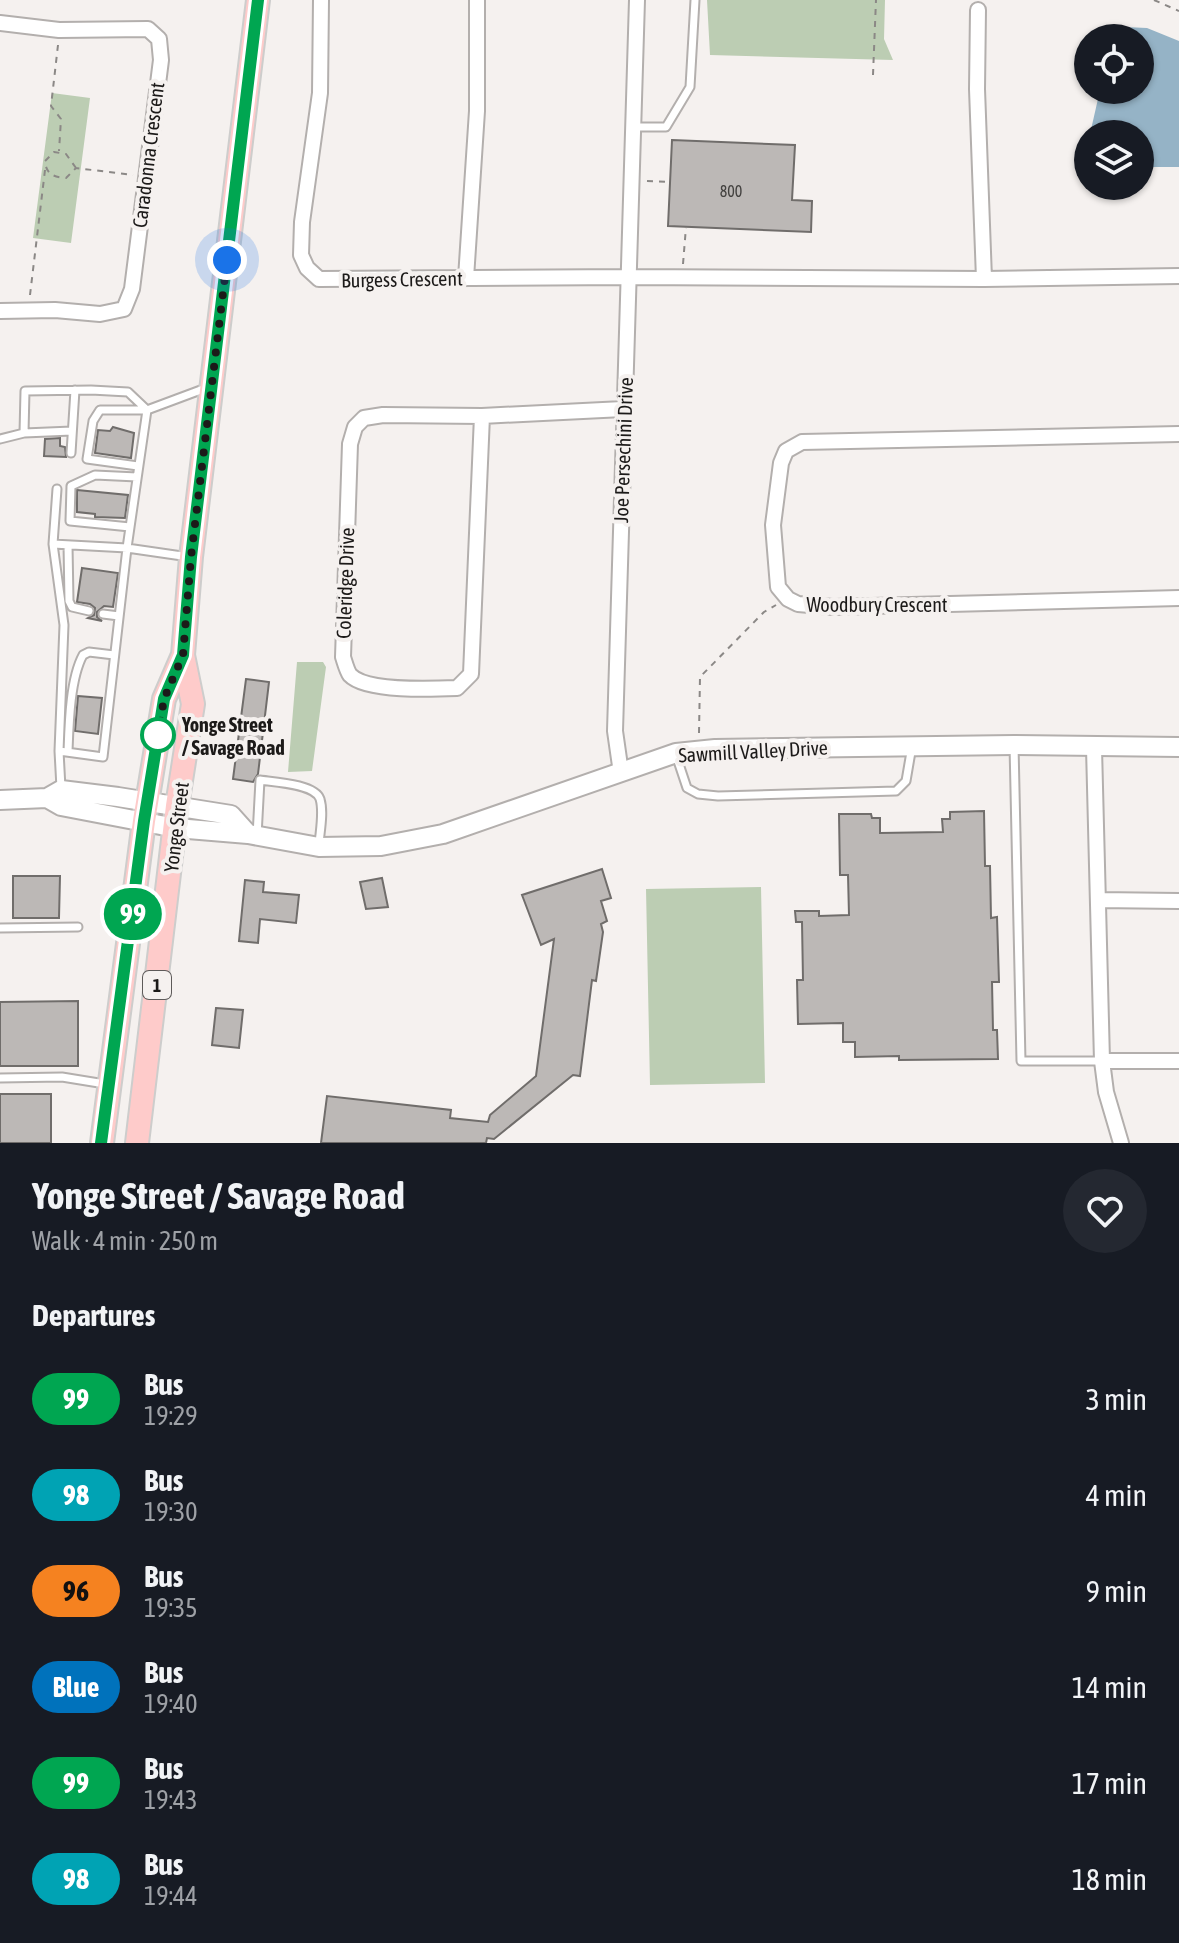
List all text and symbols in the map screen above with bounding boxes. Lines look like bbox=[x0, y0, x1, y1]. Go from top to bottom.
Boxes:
map controls bbox=[1074, 24, 1154, 200]
button: locate bbox=[1074, 24, 1154, 104]
street label: Caradonna Crescent bbox=[128, 81, 168, 229]
button: layers bbox=[1074, 120, 1154, 200]
house number: 800 bbox=[720, 182, 742, 200]
your location bbox=[207, 240, 247, 280]
street label: Burgess Crescent bbox=[341, 266, 463, 292]
street label: Joe Persechini Drive bbox=[609, 377, 637, 523]
street label: Coleridge Drive bbox=[332, 527, 358, 639]
street label: Woodbury Crescent bbox=[806, 593, 948, 616]
place label: Yonge Street / Savage Road bbox=[181, 713, 285, 759]
marker: Yonge Street / Savage Road bbox=[141, 718, 175, 752]
street label: Sawmill Valley Drive bbox=[678, 736, 828, 766]
street label: Yonge Street bbox=[159, 780, 193, 873]
line badge: 99 bbox=[97, 888, 169, 940]
text: 99 bbox=[120, 898, 146, 930]
road number: 1 bbox=[143, 971, 171, 999]
button: heart bbox=[1063, 1169, 1147, 1253]
text: Yonge Street / Savage Road bbox=[32, 1174, 405, 1217]
text: Walk · 4 min · 250 m bbox=[32, 1226, 218, 1256]
text: Departures bbox=[32, 1298, 155, 1332]
text: Bus bbox=[144, 1367, 183, 1401]
text: 3 min bbox=[1086, 1382, 1147, 1416]
text: 99 bbox=[63, 1383, 89, 1415]
text: 19:29 bbox=[144, 1401, 198, 1431]
text: Bus bbox=[144, 1463, 183, 1497]
text: 4 min bbox=[1086, 1478, 1147, 1512]
text: 98 bbox=[63, 1479, 89, 1511]
text: 19:30 bbox=[144, 1497, 198, 1527]
text: Bus bbox=[144, 1559, 183, 1593]
text: 9 min bbox=[1086, 1574, 1147, 1608]
text: 96 bbox=[63, 1575, 89, 1607]
text: 19:35 bbox=[144, 1593, 198, 1623]
text: Bus bbox=[144, 1655, 183, 1689]
text: 14 min bbox=[1072, 1670, 1147, 1704]
text: Blue bbox=[53, 1671, 99, 1703]
text: 19:40 bbox=[144, 1689, 198, 1719]
text: Bus bbox=[144, 1751, 183, 1785]
text: 17 min bbox=[1072, 1766, 1147, 1800]
text: 99 bbox=[63, 1767, 89, 1799]
text: 19:43 bbox=[144, 1785, 198, 1815]
text: Bus bbox=[144, 1847, 183, 1881]
text: 18 min bbox=[1072, 1862, 1147, 1896]
text: 98 bbox=[63, 1863, 89, 1895]
text: 19:44 bbox=[144, 1881, 198, 1911]

